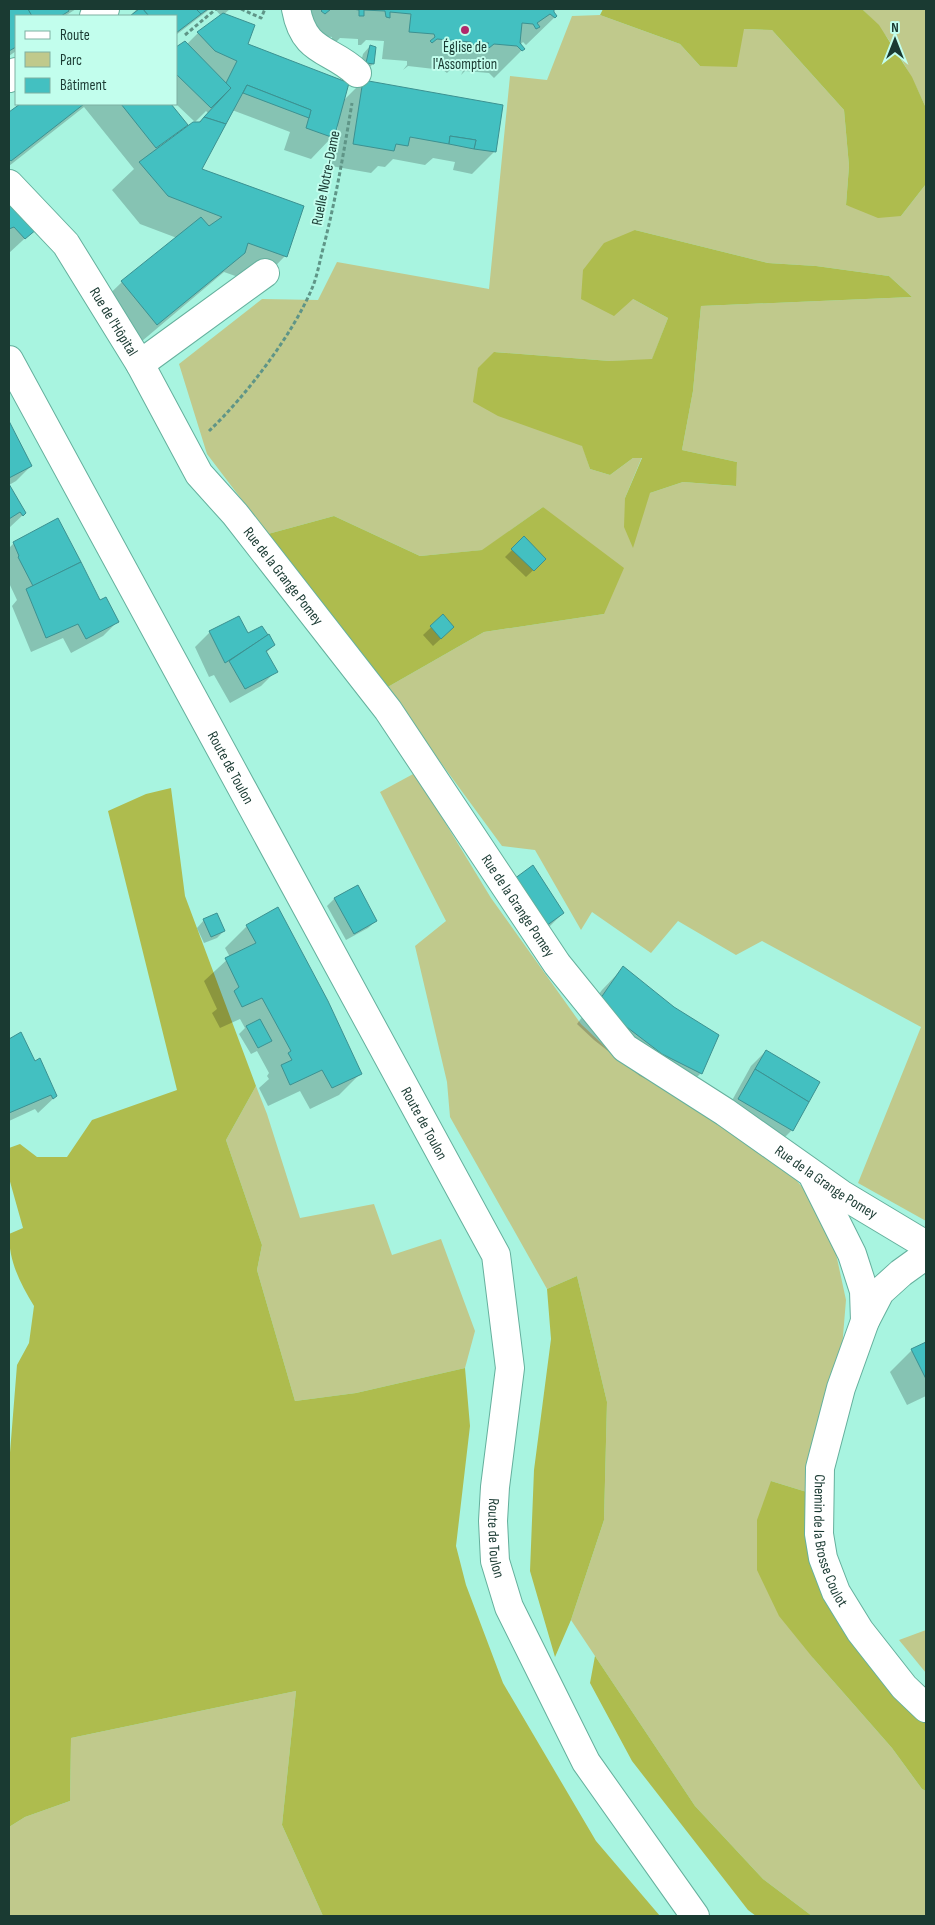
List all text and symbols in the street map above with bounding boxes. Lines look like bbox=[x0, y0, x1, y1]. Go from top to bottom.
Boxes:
legend bbox=[15, 15, 178, 105]
north arrow bbox=[870, 15, 920, 65]
text: N bbox=[891, 19, 899, 36]
marker: Église de l'Assomption bbox=[459, 24, 471, 36]
text: Route bbox=[60, 26, 90, 45]
place label: Église de l'Assomption bbox=[433, 38, 497, 74]
text: Parc bbox=[60, 51, 82, 70]
text: Bâtiment bbox=[60, 76, 107, 95]
street label: Ruelle Notre-Dame bbox=[308, 129, 344, 227]
street label: Rue de l'Hôpital bbox=[85, 284, 142, 360]
street label: Rue de la Grange Pomey bbox=[239, 523, 328, 629]
street label: Route de Toulon bbox=[203, 728, 258, 807]
street label: Rue de la Grange Pomey bbox=[477, 851, 559, 961]
street label: Route de Toulon bbox=[397, 1084, 452, 1163]
street label: Rue de la Grange Pomey bbox=[771, 1141, 881, 1223]
street label: Chemin de la Brosse Coulot bbox=[809, 1474, 852, 1611]
street label: Route de Toulon bbox=[483, 1498, 509, 1580]

